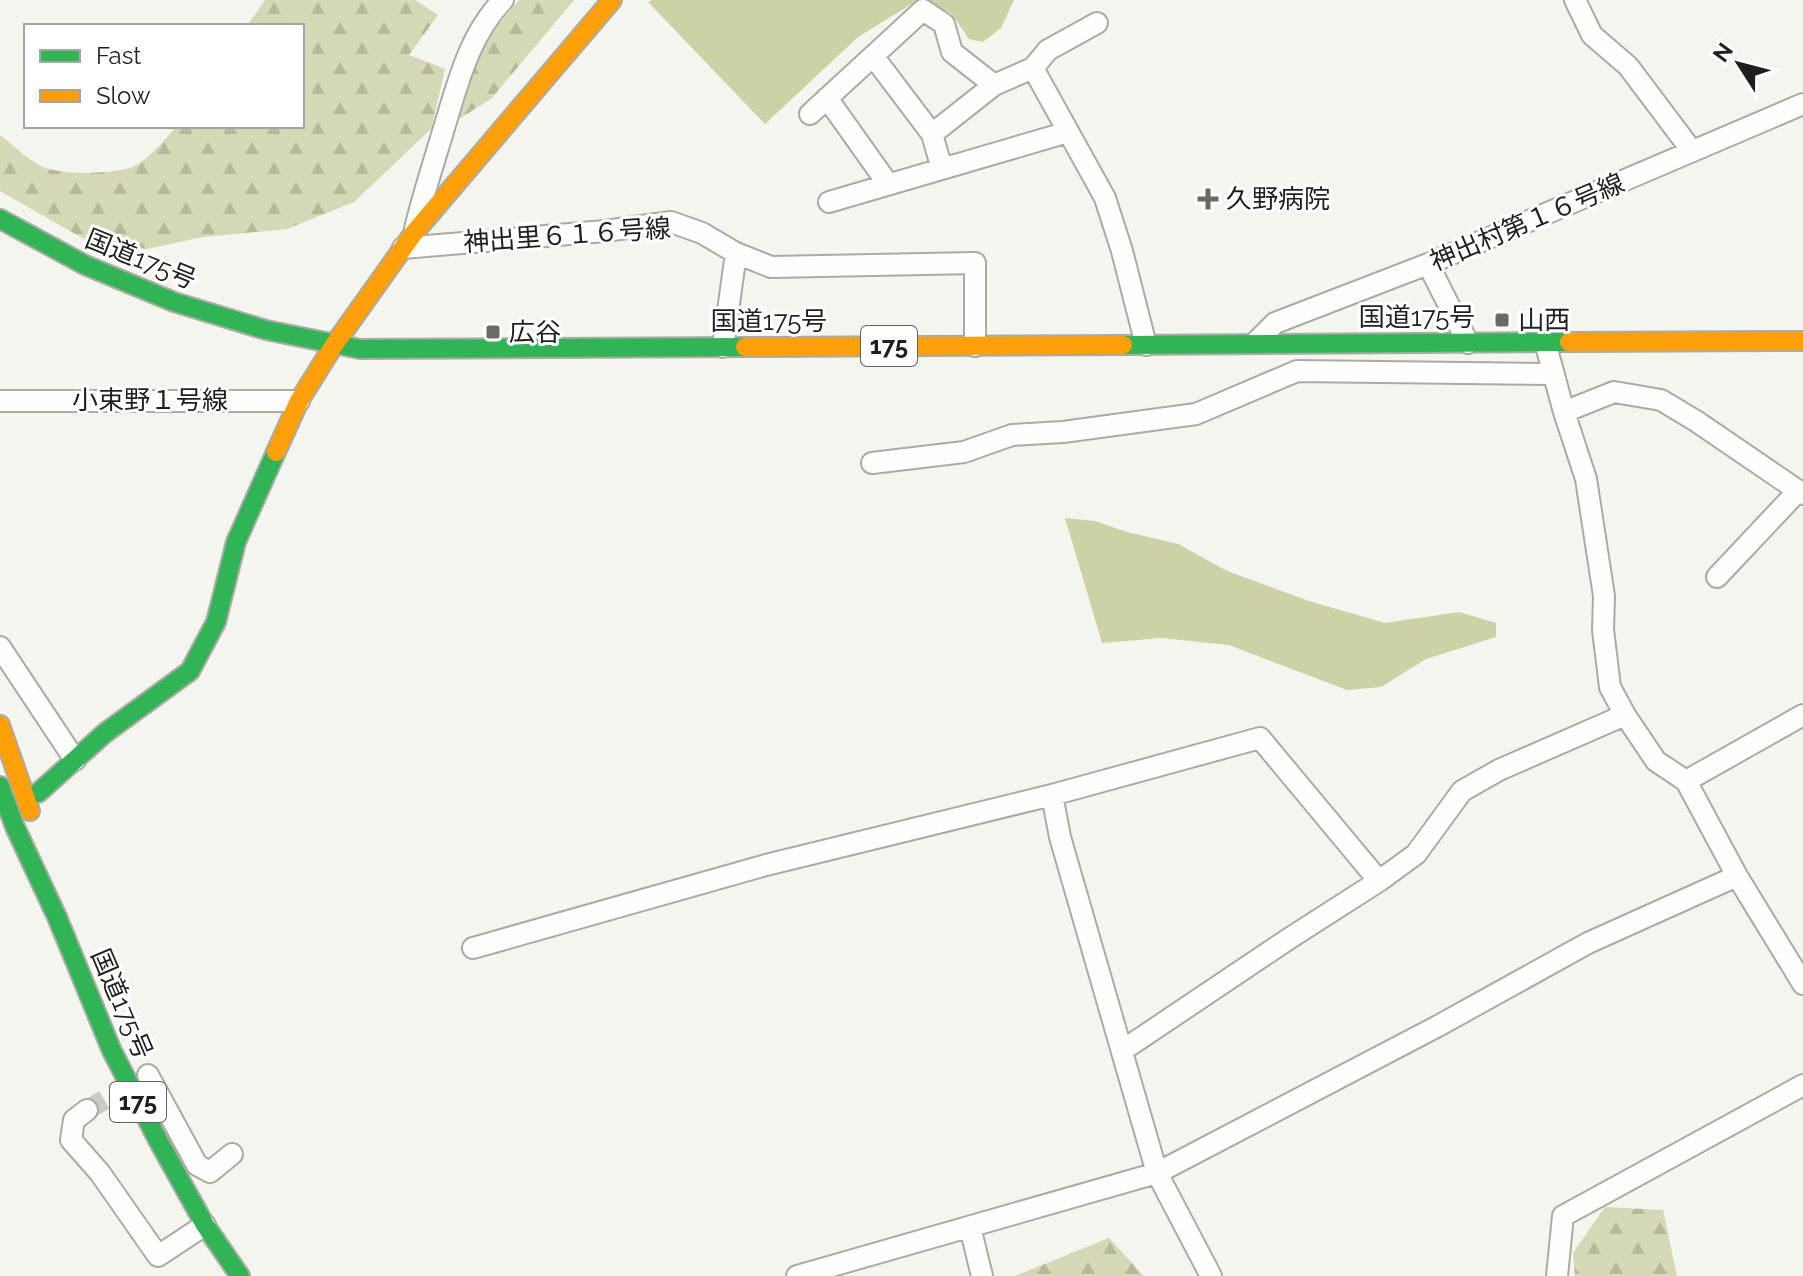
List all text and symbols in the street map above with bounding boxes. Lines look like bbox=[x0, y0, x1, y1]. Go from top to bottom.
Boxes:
legend bbox=[24, 24, 304, 128]
north arrow bbox=[1699, 24, 1779, 104]
text: N bbox=[1707, 38, 1738, 67]
text: Fast bbox=[96, 41, 141, 70]
text: Slow bbox=[96, 81, 151, 110]
street label: 神出村第１６号線 bbox=[1425, 168, 1629, 276]
place label: 久野病院 bbox=[1226, 184, 1330, 214]
marker: 久野病院 bbox=[1197, 188, 1219, 210]
street label: 神出里６１６号線 bbox=[462, 213, 672, 257]
street label: 国道175号 bbox=[81, 223, 201, 295]
street label: 国道175号 bbox=[1359, 302, 1475, 332]
place label: 山西 bbox=[1518, 305, 1570, 335]
street label: 国道175号 bbox=[711, 306, 827, 336]
marker: 山西 bbox=[1493, 311, 1511, 329]
place label: 広谷 bbox=[509, 317, 561, 347]
marker: 広谷 bbox=[484, 323, 502, 341]
road number: 175 bbox=[861, 326, 917, 366]
street label: 小束野１号線 bbox=[72, 385, 228, 415]
street label: 国道175号 bbox=[85, 944, 159, 1064]
road number: 175 bbox=[110, 1082, 166, 1122]

